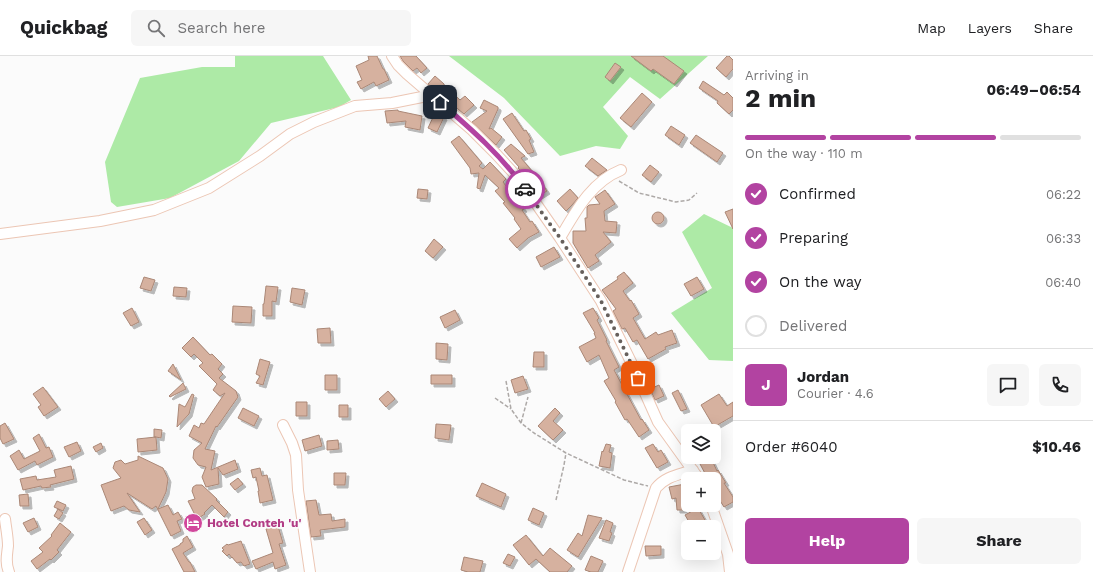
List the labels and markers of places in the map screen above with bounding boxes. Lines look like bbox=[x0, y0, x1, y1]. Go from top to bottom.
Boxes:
pin bbox=[423, 85, 457, 119]
pin bbox=[621, 361, 655, 395]
hotel icon: Hotel Conteh 'u' bbox=[182, 512, 204, 534]
place label: Hotel Conteh 'u' bbox=[207, 516, 301, 530]

